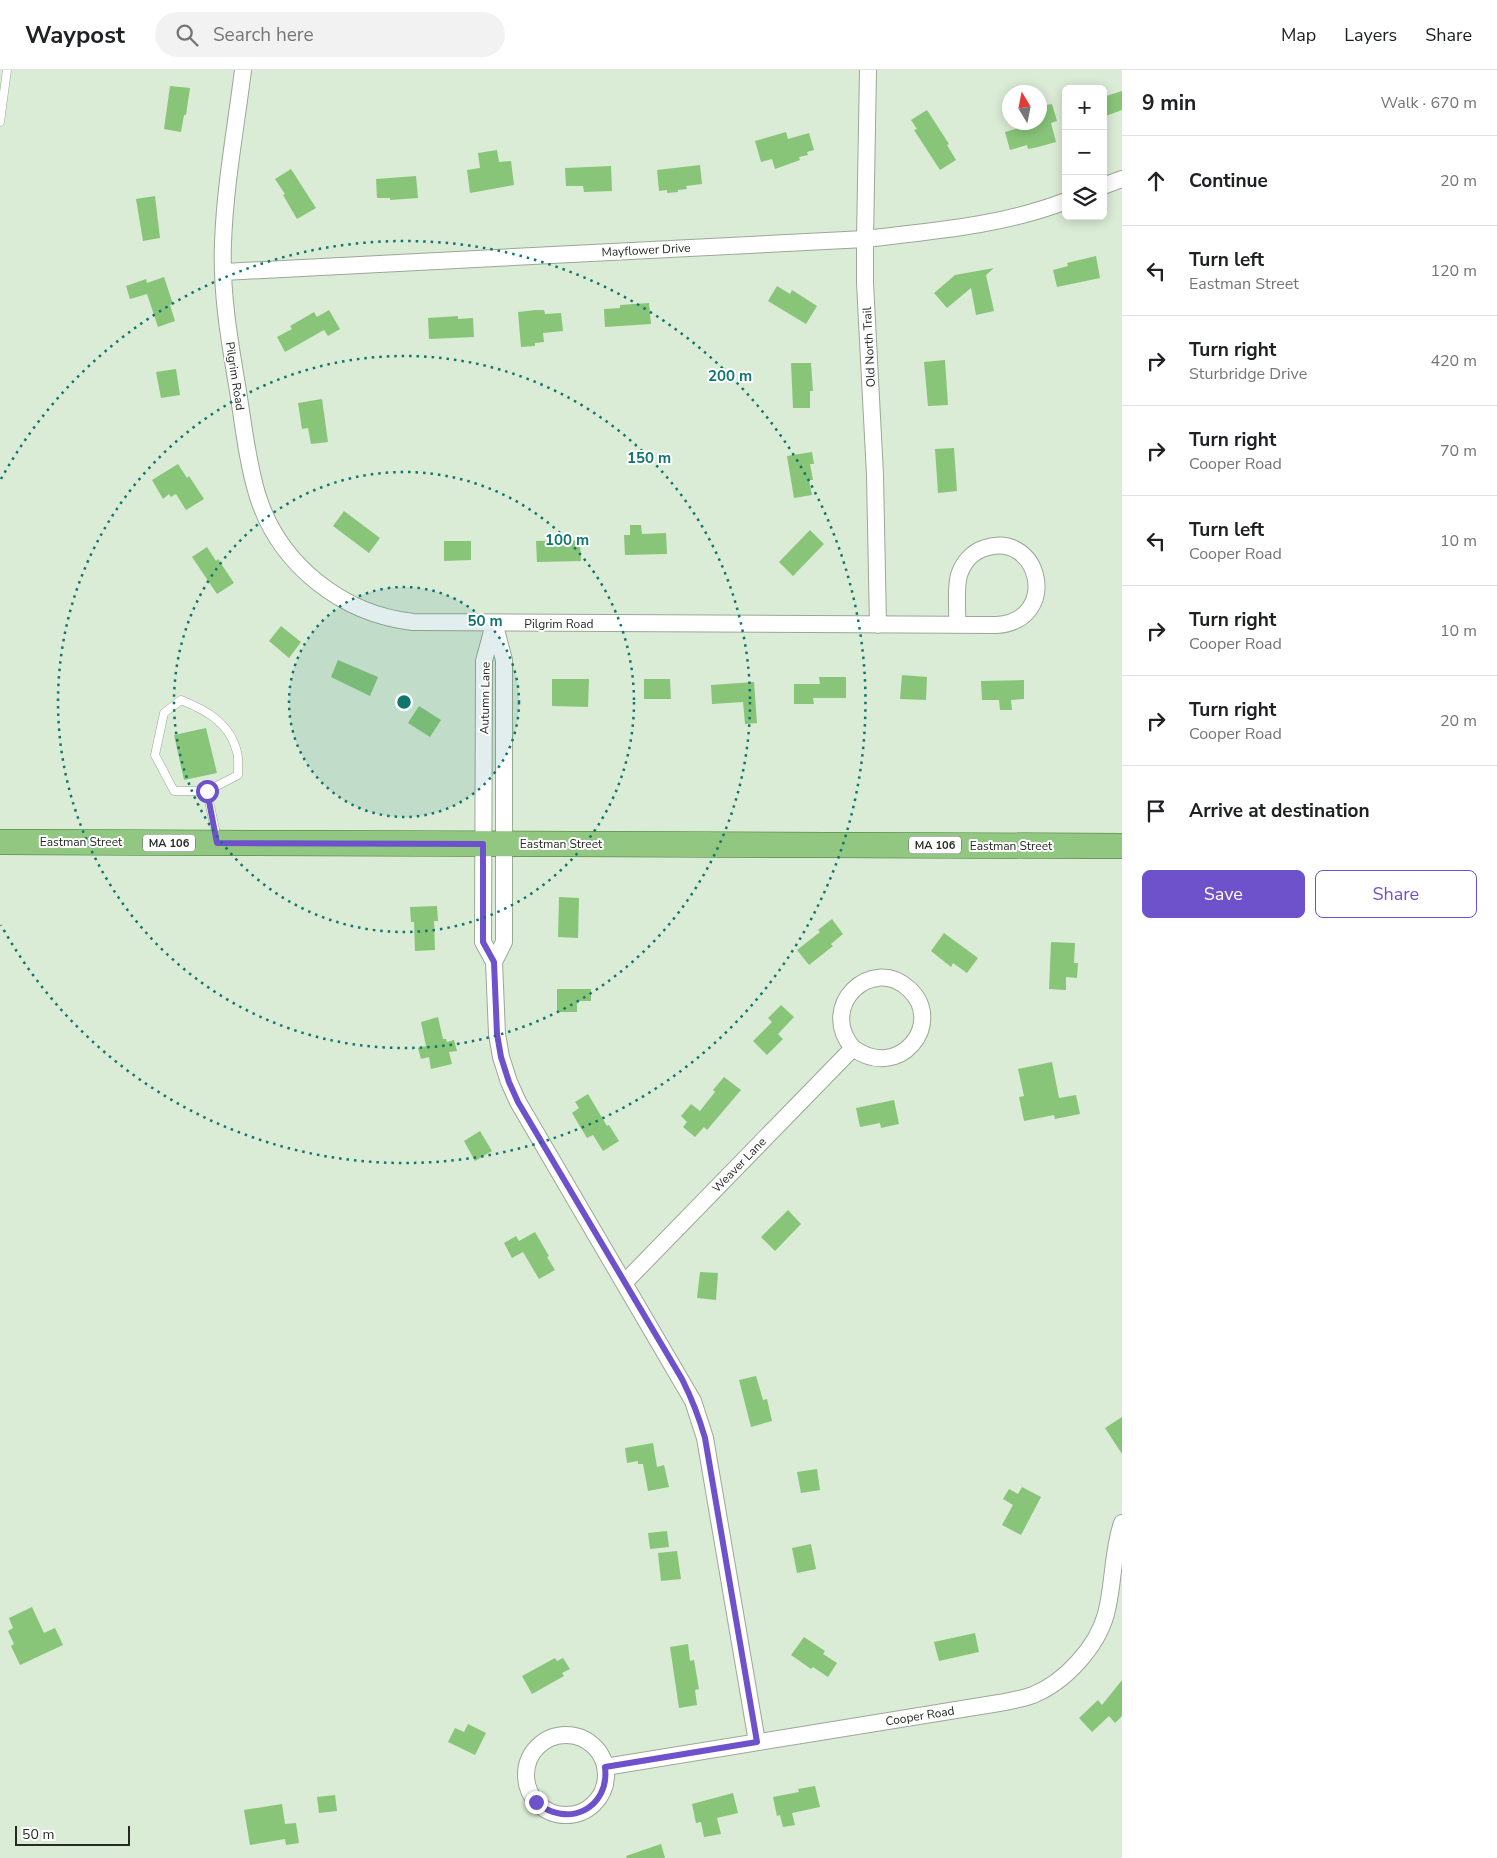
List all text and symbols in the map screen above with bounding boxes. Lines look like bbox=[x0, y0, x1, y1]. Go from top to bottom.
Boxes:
search box bbox=[155, 12, 505, 57]
text: Waypost bbox=[25, 19, 125, 51]
icon: search bbox=[173, 21, 201, 49]
text: Search here bbox=[213, 22, 314, 48]
text: Map bbox=[1281, 23, 1316, 47]
text: Layers bbox=[1344, 23, 1397, 47]
text: Share bbox=[1425, 23, 1472, 47]
north arrow bbox=[1002, 85, 1047, 130]
map controls bbox=[1062, 85, 1107, 220]
button: + bbox=[1062, 85, 1107, 130]
text: 9 min bbox=[1142, 89, 1196, 117]
text: Walk · 670 m bbox=[1381, 92, 1477, 114]
button: − bbox=[1062, 130, 1107, 175]
icon: ahead bbox=[1142, 167, 1170, 195]
text: Continue bbox=[1189, 168, 1268, 194]
text: 20 m bbox=[1440, 170, 1477, 192]
button: layers bbox=[1062, 175, 1107, 220]
street label: Mayflower Drive bbox=[601, 240, 691, 260]
text: Turn left bbox=[1189, 247, 1264, 273]
icon: left bbox=[1142, 257, 1170, 285]
text: 120 m bbox=[1430, 260, 1477, 282]
text: Eastman Street bbox=[1189, 273, 1299, 295]
street label: Old North Trail bbox=[859, 306, 879, 388]
text: Turn right bbox=[1189, 337, 1276, 363]
street label: Pilgrim Road bbox=[222, 341, 248, 411]
icon: right bbox=[1142, 347, 1170, 375]
text: 420 m bbox=[1430, 350, 1477, 372]
text: Sturbridge Drive bbox=[1189, 363, 1307, 385]
text: 200 m bbox=[708, 366, 752, 386]
text: Turn right bbox=[1189, 427, 1276, 453]
icon: right bbox=[1142, 437, 1170, 465]
text: 70 m bbox=[1440, 440, 1477, 462]
text: 150 m bbox=[627, 448, 671, 468]
text: Cooper Road bbox=[1189, 453, 1282, 475]
text: Turn left bbox=[1189, 517, 1264, 543]
icon: left bbox=[1142, 527, 1170, 555]
text: 100 m bbox=[545, 530, 589, 550]
text: 10 m bbox=[1440, 530, 1477, 552]
text: Cooper Road bbox=[1189, 543, 1282, 565]
text: Turn right bbox=[1189, 607, 1276, 633]
text: 50 m bbox=[467, 611, 503, 631]
street label: Pilgrim Road bbox=[524, 616, 594, 632]
icon: right bbox=[1142, 617, 1170, 645]
text: 10 m bbox=[1440, 620, 1477, 642]
text: Cooper Road bbox=[1189, 633, 1282, 655]
street label: Autumn Lane bbox=[476, 662, 494, 734]
centre of rings bbox=[395, 693, 413, 711]
text: Turn right bbox=[1189, 697, 1276, 723]
icon: right bbox=[1142, 707, 1170, 735]
text: 20 m bbox=[1440, 710, 1477, 732]
text: Cooper Road bbox=[1189, 723, 1282, 745]
route start bbox=[196, 780, 219, 803]
icon: arrive bbox=[1142, 797, 1170, 825]
text: Arrive at destination bbox=[1189, 798, 1370, 824]
street label: Eastman Street bbox=[40, 834, 123, 850]
road number: MA 106 bbox=[143, 834, 195, 851]
street label: Eastman Street bbox=[520, 836, 603, 852]
road number: MA 106 bbox=[909, 836, 961, 854]
street label: Eastman Street bbox=[970, 838, 1053, 854]
button: Save bbox=[1142, 870, 1305, 918]
button: Share bbox=[1315, 870, 1477, 918]
street label: Weaver Lane bbox=[709, 1134, 769, 1196]
street label: Cooper Road bbox=[884, 1703, 956, 1729]
route end bbox=[525, 1791, 548, 1814]
scale bar bbox=[15, 1823, 130, 1846]
text: 50 m bbox=[22, 1825, 54, 1844]

